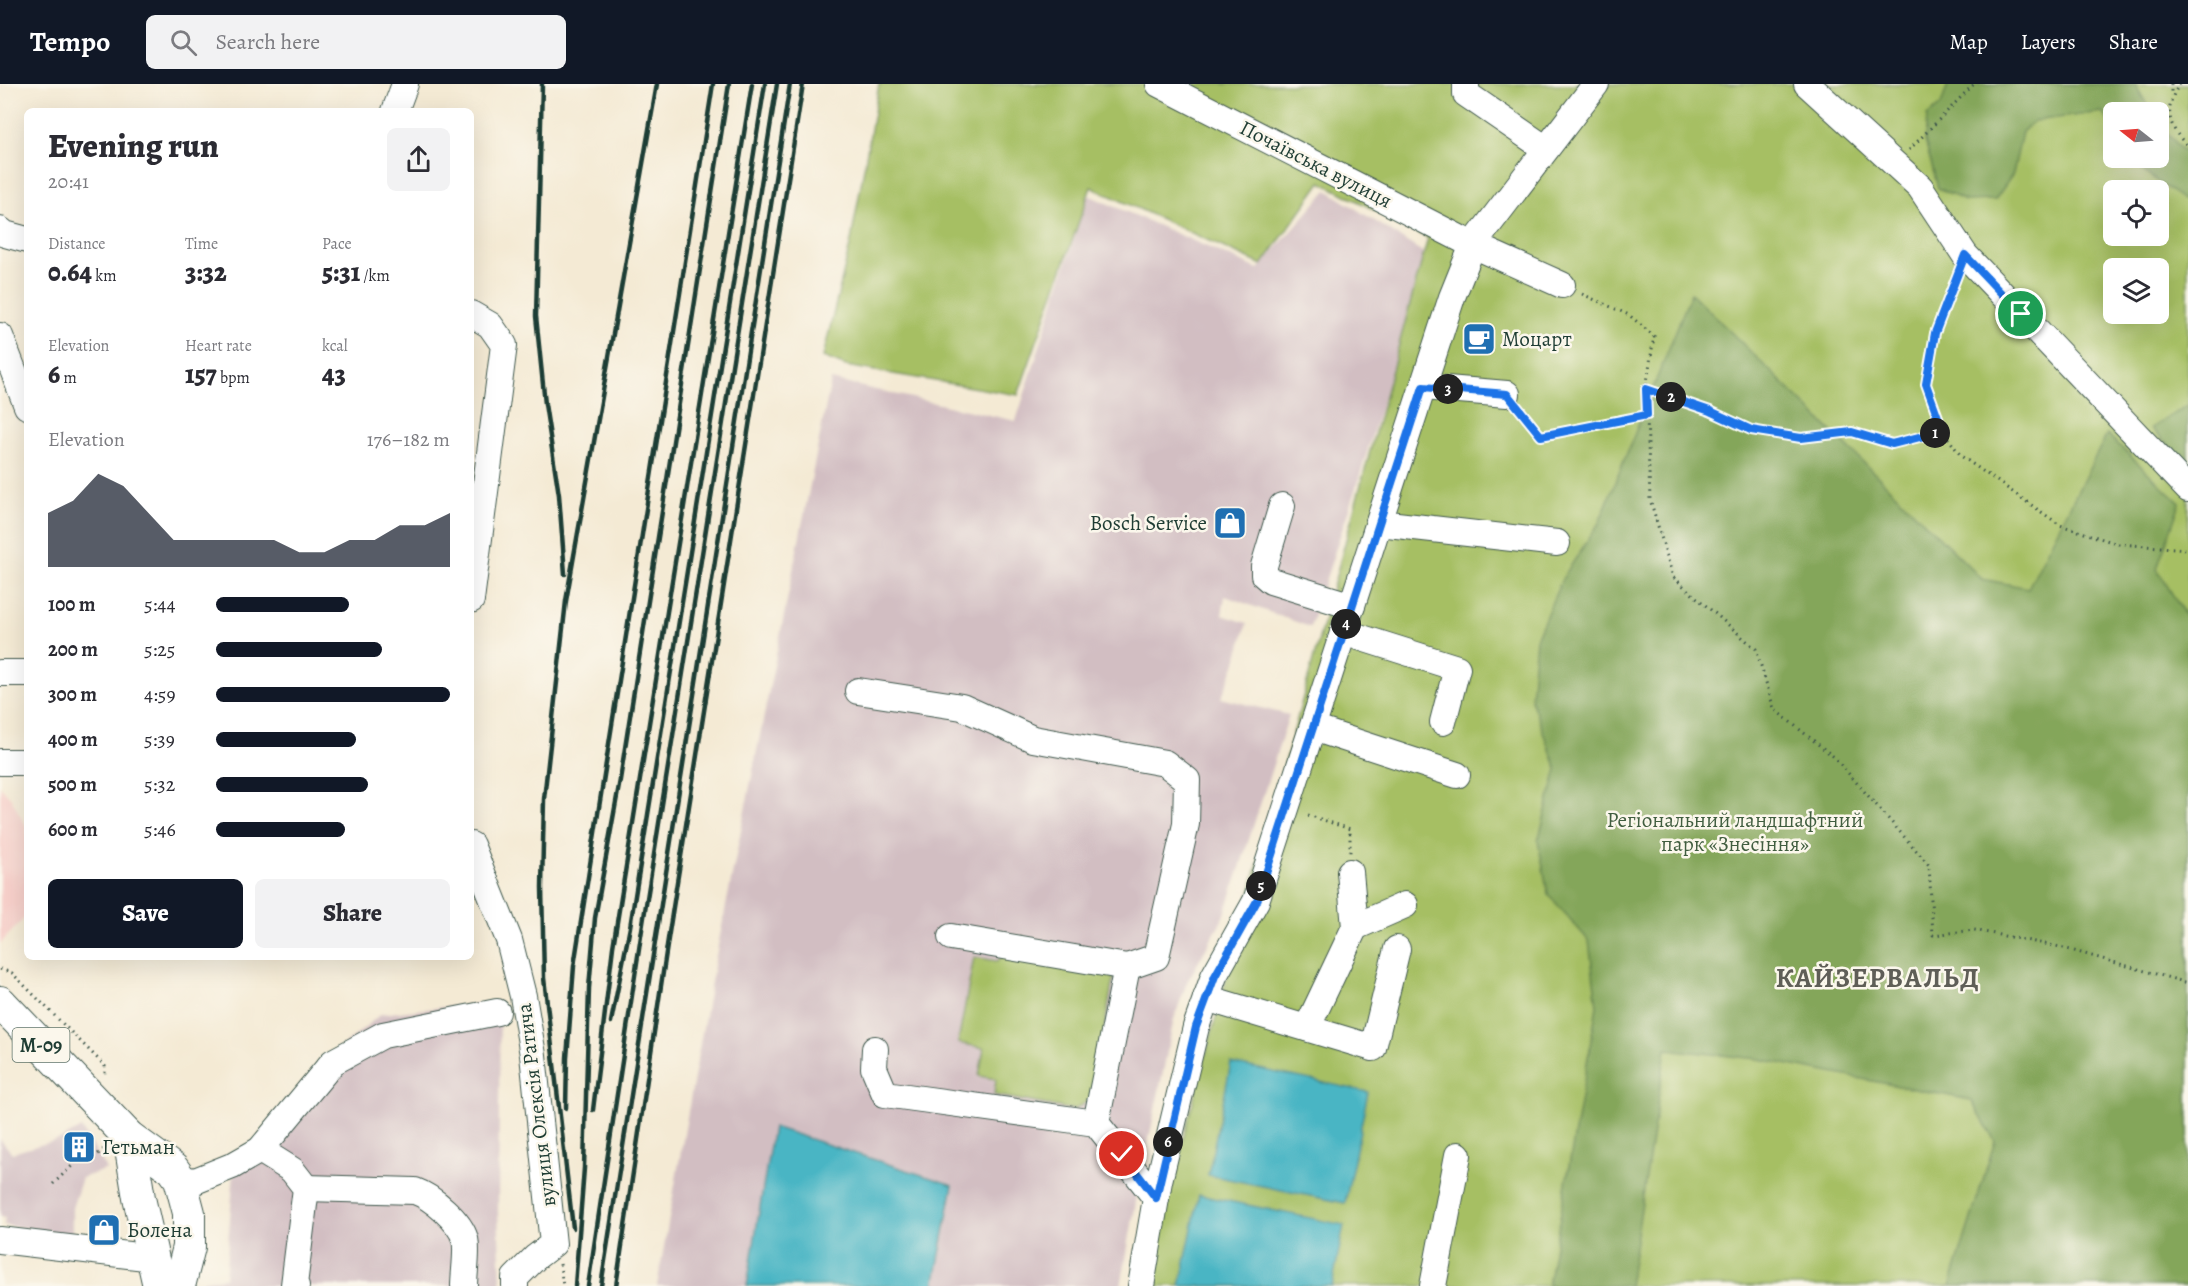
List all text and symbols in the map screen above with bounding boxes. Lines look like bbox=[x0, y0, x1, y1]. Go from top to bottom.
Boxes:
search box bbox=[146, 15, 566, 69]
text: Tempo bbox=[30, 23, 110, 61]
icon: search bbox=[167, 26, 200, 59]
text: Search here bbox=[215, 27, 320, 57]
text: Map bbox=[1949, 28, 1988, 56]
text: Layers bbox=[2021, 28, 2076, 56]
text: Share bbox=[2109, 28, 2158, 56]
north arrow bbox=[2103, 102, 2169, 168]
map controls bbox=[2103, 102, 2169, 324]
street label: Почаївська вулиця bbox=[1235, 114, 1397, 214]
text: Evening run bbox=[48, 123, 219, 168]
button: share bbox=[387, 128, 450, 191]
text: 20:41 bbox=[48, 168, 89, 195]
button: locate bbox=[2103, 180, 2169, 246]
text: Distance bbox=[48, 233, 105, 255]
text: Time bbox=[185, 233, 218, 255]
text: Pace bbox=[322, 233, 352, 255]
text: 0.64 bbox=[48, 255, 92, 290]
text: 3:32 bbox=[185, 255, 227, 290]
text: 5:31 bbox=[322, 255, 360, 290]
button: layers bbox=[2103, 258, 2169, 324]
text: km bbox=[92, 265, 116, 287]
text: /km bbox=[360, 265, 390, 287]
pin bbox=[1995, 288, 2046, 339]
icon: arrive bbox=[2004, 297, 2037, 330]
cafe icon: Моцарт bbox=[1461, 321, 1497, 357]
place label: Моцарт bbox=[1502, 325, 1572, 353]
text: Elevation bbox=[48, 335, 109, 357]
text: Heart rate bbox=[185, 335, 252, 357]
text: kcal bbox=[322, 335, 348, 357]
text: 6 bbox=[48, 357, 60, 392]
text: 157 bbox=[185, 357, 217, 392]
text: 43 bbox=[322, 357, 346, 392]
text: m bbox=[60, 367, 77, 389]
text: bpm bbox=[217, 367, 250, 389]
pin: 3 bbox=[1433, 374, 1463, 404]
text: 3 bbox=[1445, 378, 1451, 400]
pin: 2 bbox=[1656, 382, 1686, 412]
text: 2 bbox=[1667, 386, 1675, 408]
pin: 1 bbox=[1920, 418, 1950, 448]
text: 1 bbox=[1932, 422, 1938, 444]
text: Elevation bbox=[48, 426, 125, 453]
text: 176–182 m bbox=[367, 426, 450, 453]
shop icon: Bosch Service bbox=[1212, 505, 1248, 541]
place label: Bosch Service bbox=[1090, 509, 1207, 537]
text: 100 m bbox=[48, 591, 96, 618]
text: 5:44 bbox=[144, 591, 175, 618]
pin: 4 bbox=[1331, 609, 1361, 639]
text: 4 bbox=[1342, 613, 1350, 635]
text: 200 m bbox=[48, 636, 98, 663]
text: 5:25 bbox=[144, 636, 175, 663]
text: 300 m bbox=[48, 681, 97, 708]
text: 4:59 bbox=[144, 681, 176, 708]
text: 400 m bbox=[48, 726, 98, 753]
text: 5:39 bbox=[144, 726, 175, 753]
text: 500 m bbox=[48, 771, 97, 798]
text: 5:32 bbox=[144, 771, 175, 798]
park label: Регіональний ландшафтний парк «Знесіння» bbox=[1607, 806, 1863, 858]
text: 600 m bbox=[48, 816, 98, 843]
text: 5:46 bbox=[144, 816, 176, 843]
pin: 5 bbox=[1246, 871, 1276, 901]
text: 5 bbox=[1258, 875, 1264, 897]
button: Save bbox=[48, 879, 243, 948]
button: Share bbox=[255, 879, 450, 948]
district label: КАЙЗЕРВАЛЬД bbox=[1776, 960, 1980, 996]
street label: вулиця Олексія Ратича bbox=[510, 1001, 562, 1208]
road number: М-09 bbox=[12, 1028, 70, 1062]
pin: 6 bbox=[1153, 1127, 1183, 1157]
pin bbox=[1096, 1128, 1147, 1179]
building icon: Гетьман bbox=[61, 1129, 97, 1165]
text: 6 bbox=[1164, 1131, 1172, 1153]
place label: Гетьман bbox=[102, 1133, 175, 1161]
icon: check bbox=[1105, 1137, 1138, 1170]
shop icon: Болена bbox=[86, 1212, 122, 1248]
place label: Болена bbox=[127, 1216, 192, 1244]

